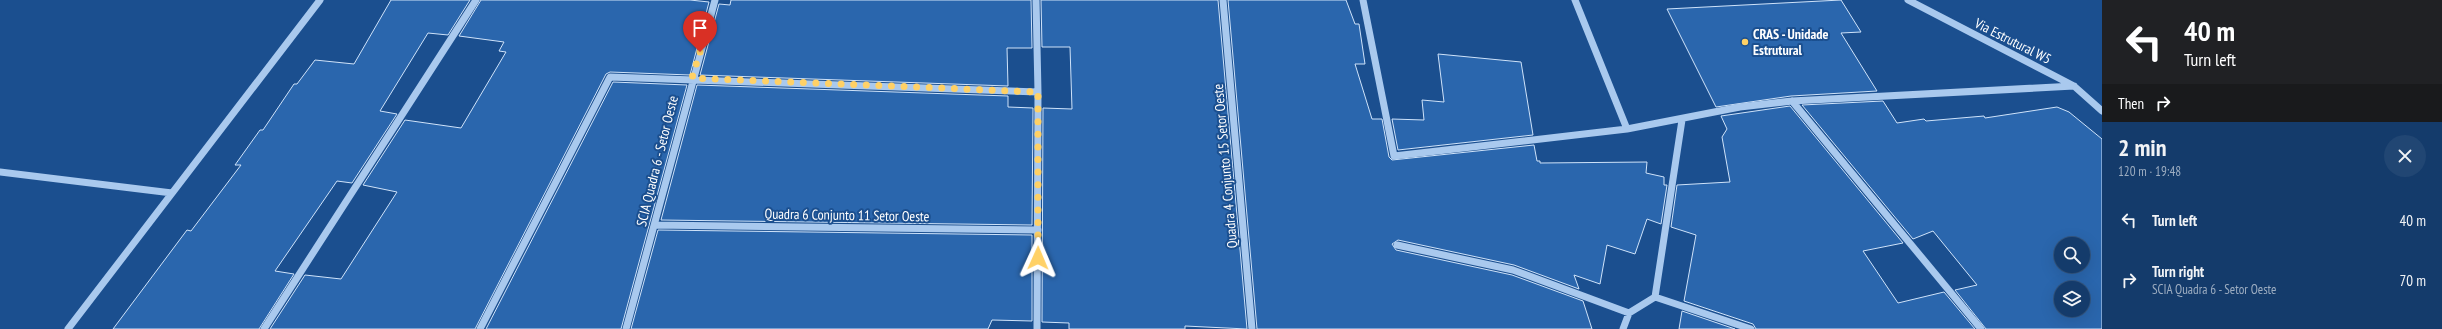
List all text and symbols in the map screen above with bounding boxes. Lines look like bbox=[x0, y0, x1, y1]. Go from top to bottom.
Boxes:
pin bbox=[683, 11, 717, 52]
text: 40 m bbox=[2184, 12, 2235, 49]
street label: Via Estrutural W5 bbox=[1971, 14, 2054, 68]
icon: left bbox=[2118, 16, 2170, 68]
icon: arrive bbox=[689, 17, 711, 39]
place label: CRAS - Unidade Estrutural bbox=[1753, 25, 1828, 59]
marker: CRAS - Unidade Estrutural bbox=[1740, 37, 1750, 47]
text: Turn left bbox=[2184, 48, 2236, 71]
street label: Quadra 4 Conjunto 15 Setor Oeste bbox=[1209, 83, 1241, 249]
icon: right bbox=[2152, 92, 2174, 114]
street label: SCIA Quadra 6 - Setor Oeste bbox=[632, 94, 682, 228]
text: Then bbox=[2118, 94, 2144, 113]
text: 2 min bbox=[2118, 132, 2166, 163]
button: close bbox=[2384, 135, 2426, 177]
text: 120 m · 19:48 bbox=[2118, 163, 2181, 180]
street label: Quadra 6 Conjunto 11 Setor Oeste bbox=[764, 205, 930, 225]
icon: left bbox=[2118, 209, 2140, 231]
text: Turn left bbox=[2152, 211, 2197, 230]
text: 40 m bbox=[2400, 211, 2426, 230]
position arrow bbox=[1017, 237, 1059, 279]
map controls bbox=[2054, 237, 2090, 317]
button: search bbox=[2054, 237, 2090, 273]
text: Turn right bbox=[2152, 262, 2204, 281]
icon: right bbox=[2118, 269, 2140, 291]
text: 70 m bbox=[2400, 271, 2426, 290]
button: layers bbox=[2054, 281, 2090, 317]
text: SCIA Quadra 6 - Setor Oeste bbox=[2152, 281, 2276, 298]

